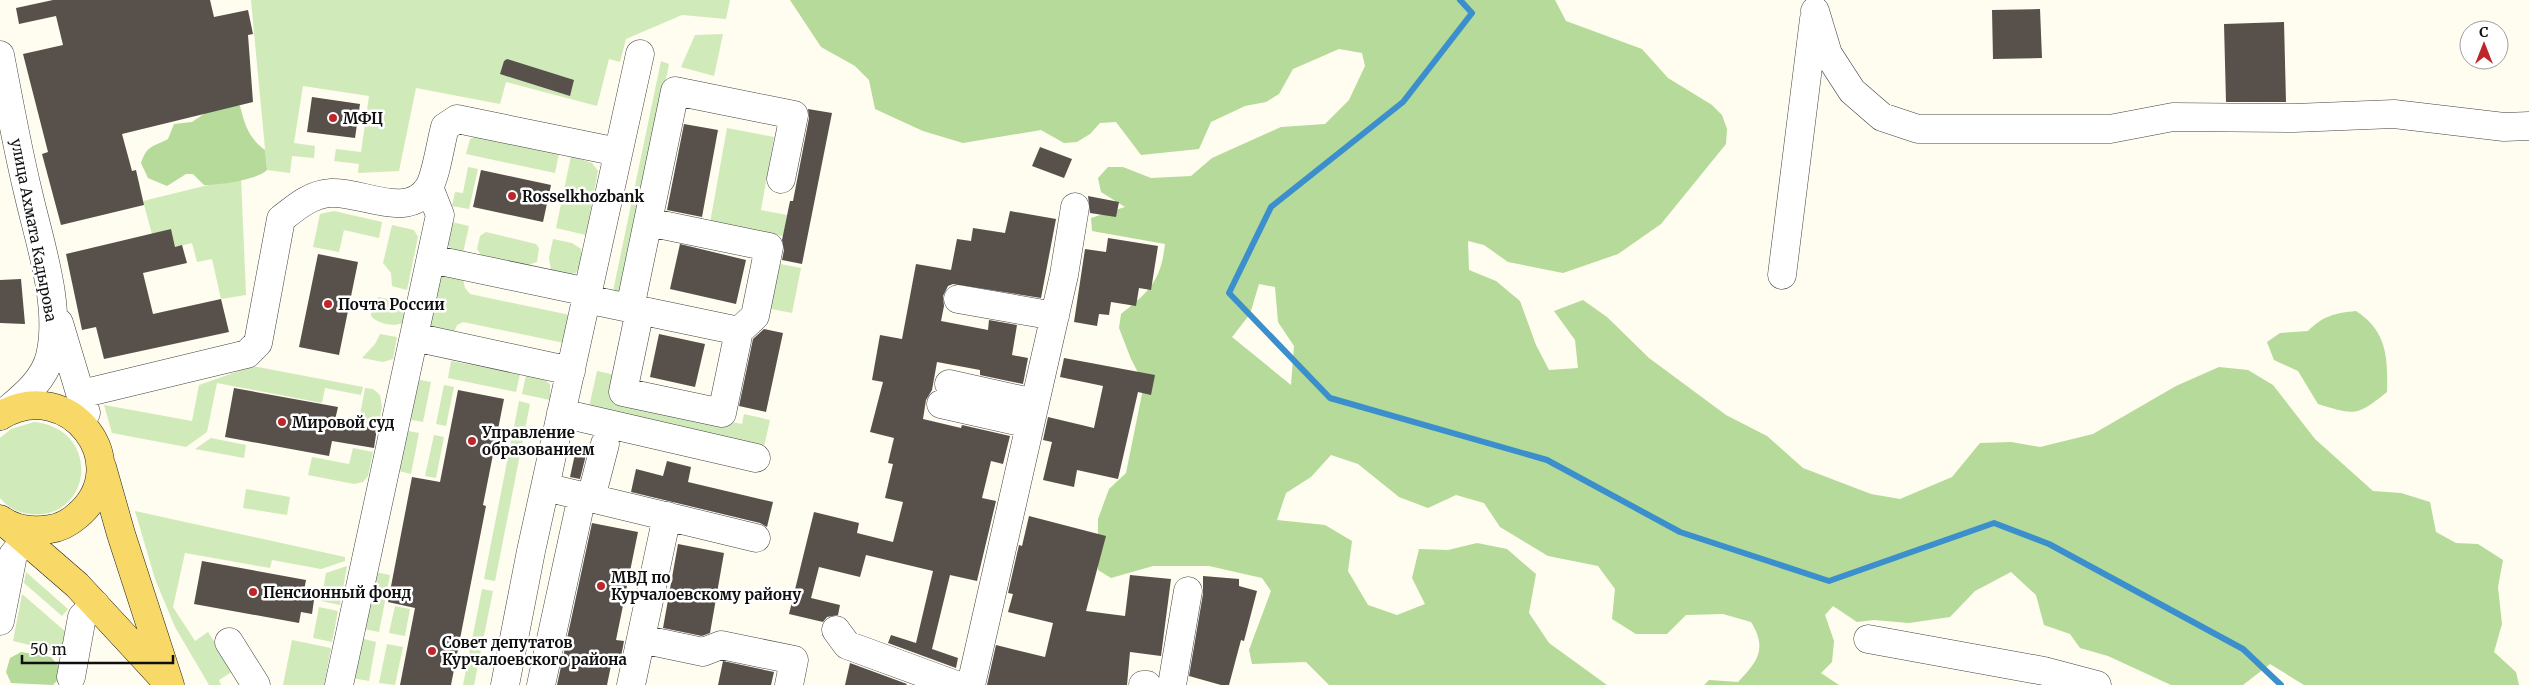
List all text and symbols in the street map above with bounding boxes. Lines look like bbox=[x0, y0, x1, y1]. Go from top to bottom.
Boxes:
north arrow bbox=[2459, 20, 2509, 70]
text: С bbox=[2479, 23, 2489, 41]
place label: МФЦ bbox=[343, 109, 383, 128]
marker: МФЦ bbox=[327, 112, 339, 124]
street label: улица Ахмата Кадырова bbox=[7, 137, 61, 323]
place label: Rosselkhozbank bbox=[522, 187, 645, 206]
marker: Rosselkhozbank bbox=[506, 190, 518, 202]
place label: Почта России bbox=[338, 295, 445, 314]
marker: Почта России bbox=[322, 298, 334, 310]
place label: Мировой суд bbox=[292, 413, 395, 432]
marker: Мировой суд bbox=[276, 416, 288, 428]
place label: Управление образованием bbox=[481, 423, 595, 459]
marker: Управление образованием bbox=[466, 435, 478, 447]
place label: МВД по Курчалоевскому району bbox=[611, 568, 801, 604]
marker: МВД по Курчалоевскому району bbox=[595, 580, 607, 592]
place label: Пенсионный фонд bbox=[263, 583, 411, 602]
marker: Пенсионный фонд bbox=[247, 586, 259, 598]
scale bar bbox=[22, 632, 174, 664]
place label: Совет депутатов Курчалоевского района bbox=[442, 633, 628, 669]
text: 50 m bbox=[30, 640, 67, 659]
marker: Совет депутатов Курчалоевского района bbox=[426, 645, 438, 657]

